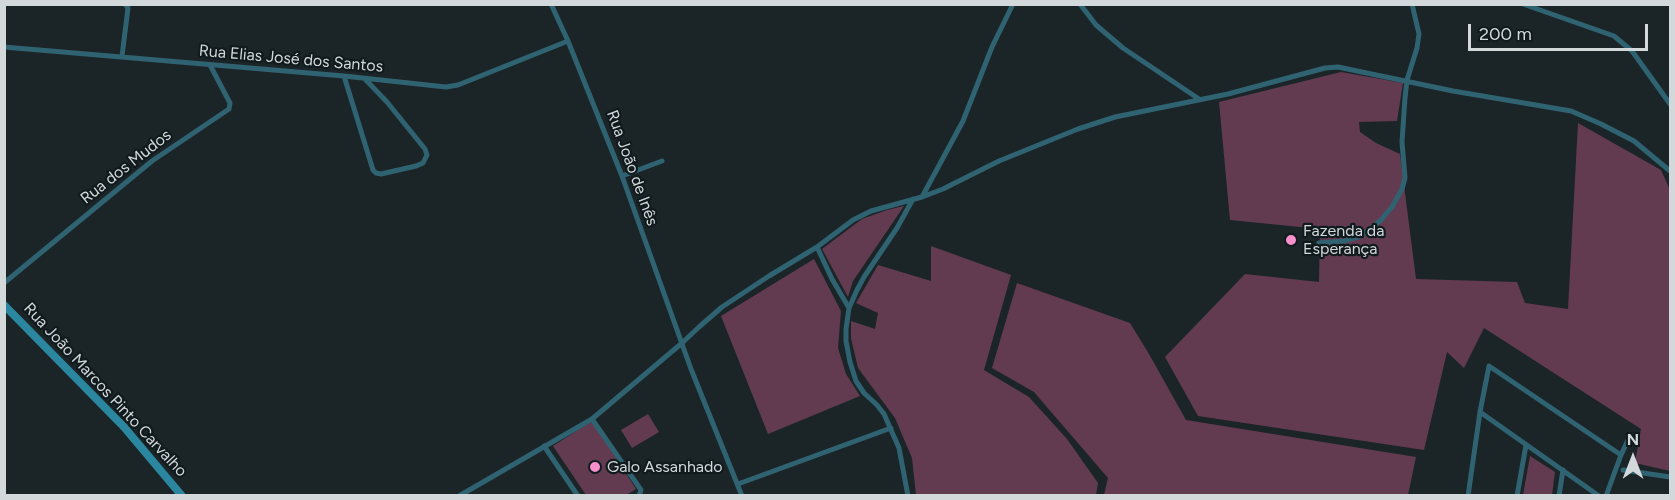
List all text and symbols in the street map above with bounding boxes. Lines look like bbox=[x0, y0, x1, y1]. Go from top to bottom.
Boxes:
scale bar bbox=[1471, 12, 1651, 50]
text: 200 m bbox=[1479, 23, 1532, 45]
street label: Rua Elias José dos Santos bbox=[198, 41, 384, 77]
street label: Rua João de Inês bbox=[602, 108, 662, 228]
street label: Rua dos Mudos bbox=[77, 126, 175, 208]
place label: Fazenda da Esperança bbox=[1303, 221, 1384, 259]
marker: Fazenda da Esperança bbox=[1284, 233, 1298, 247]
street label: Rua João Marcos Pinto Carvalho bbox=[19, 299, 191, 481]
north arrow bbox=[1603, 428, 1663, 488]
text: N bbox=[1627, 430, 1639, 449]
place label: Galo Assanhado bbox=[607, 457, 723, 477]
marker: Galo Assanhado bbox=[588, 460, 602, 474]

